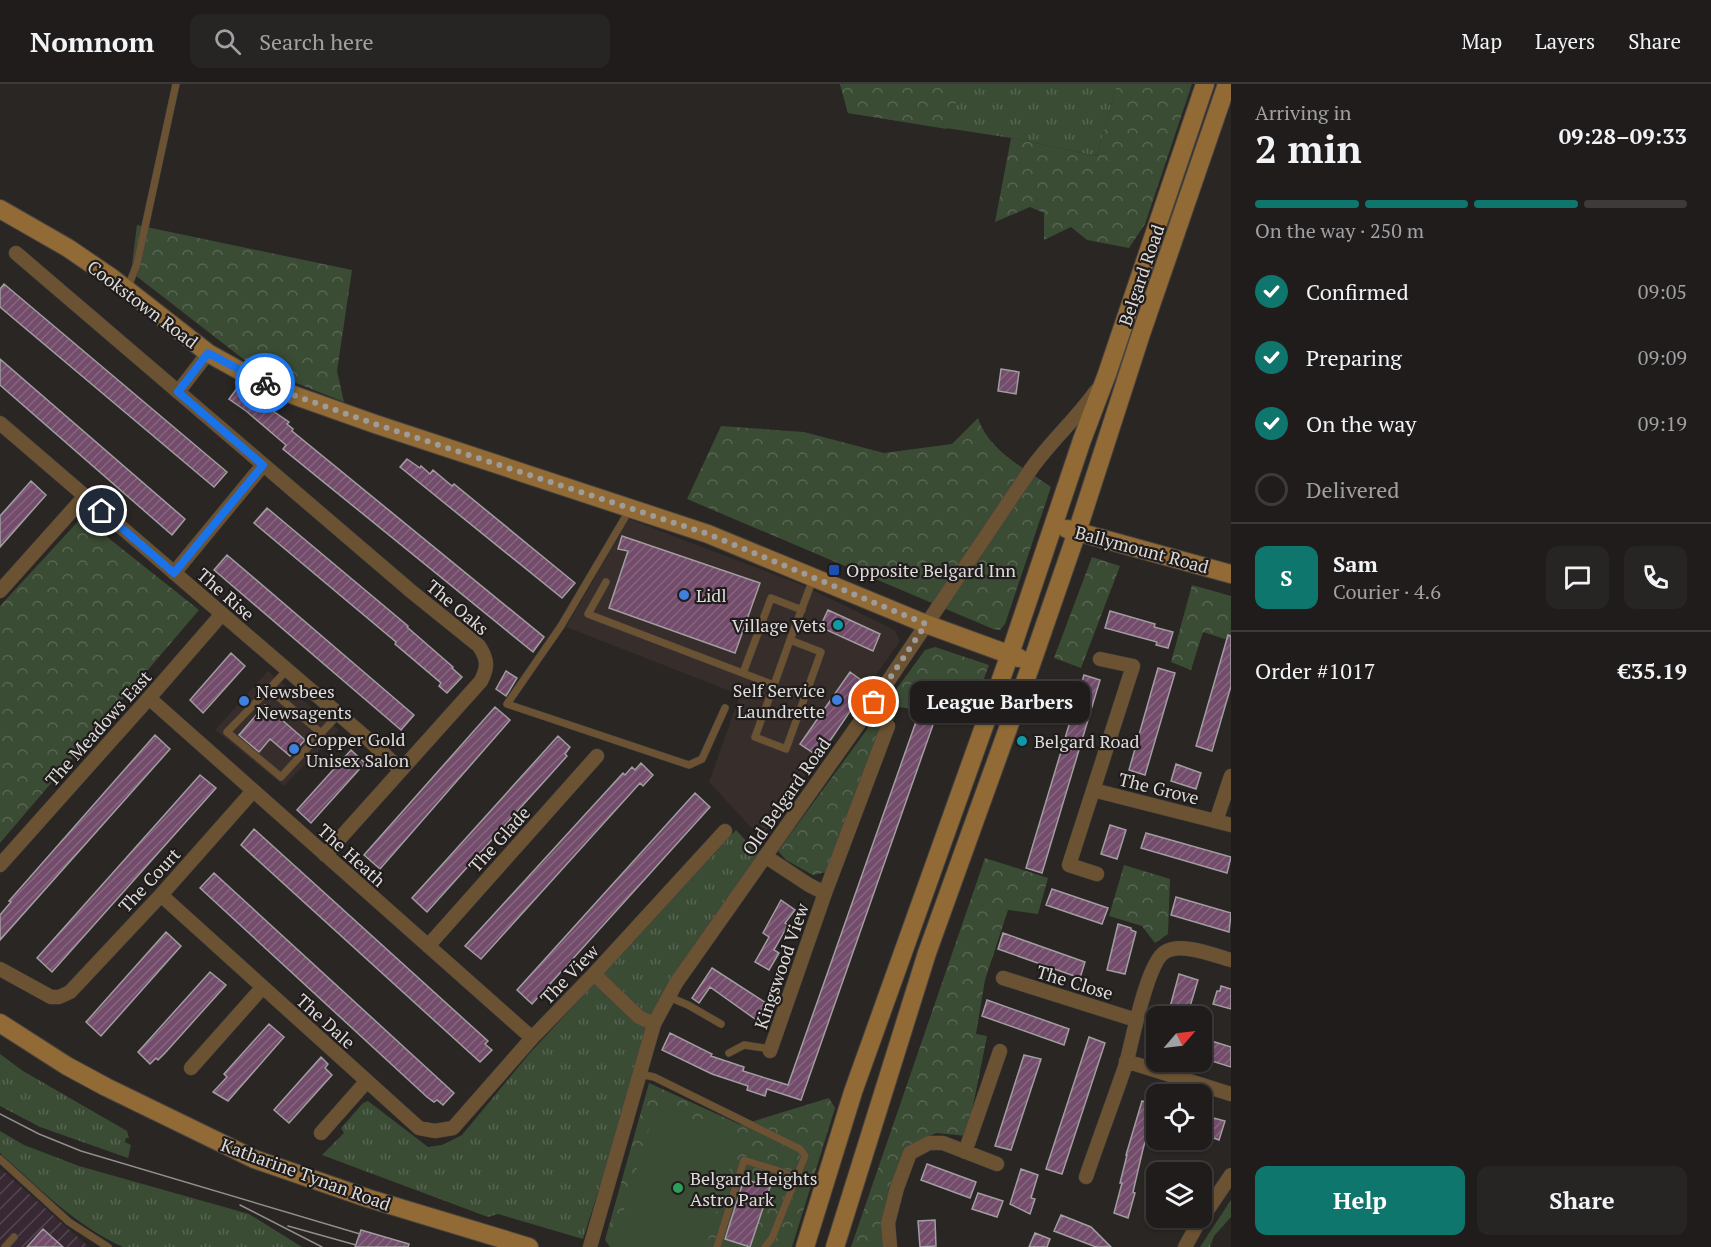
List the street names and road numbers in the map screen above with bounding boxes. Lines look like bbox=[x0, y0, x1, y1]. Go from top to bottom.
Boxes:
street label: Belgard Road bbox=[1112, 221, 1170, 329]
street label: Cookstown Road bbox=[83, 254, 203, 354]
street label: Ballymount Road bbox=[1072, 520, 1212, 578]
street label: The Rise bbox=[192, 562, 260, 626]
street label: The Oaks bbox=[422, 574, 494, 640]
street label: The Meadows East bbox=[40, 665, 157, 791]
street label: Old Belgard Road bbox=[736, 732, 836, 860]
street label: The Grove bbox=[1116, 766, 1202, 810]
street label: The Glade bbox=[463, 801, 535, 877]
street label: The Heath bbox=[313, 818, 391, 892]
street label: The Court bbox=[113, 842, 185, 918]
street label: Kingswood View bbox=[748, 899, 814, 1032]
street label: The View bbox=[534, 938, 604, 1009]
street label: The Close bbox=[1034, 959, 1116, 1005]
street label: The Dale bbox=[291, 988, 361, 1054]
street label: Katharine Tynan Road bbox=[218, 1132, 394, 1216]

